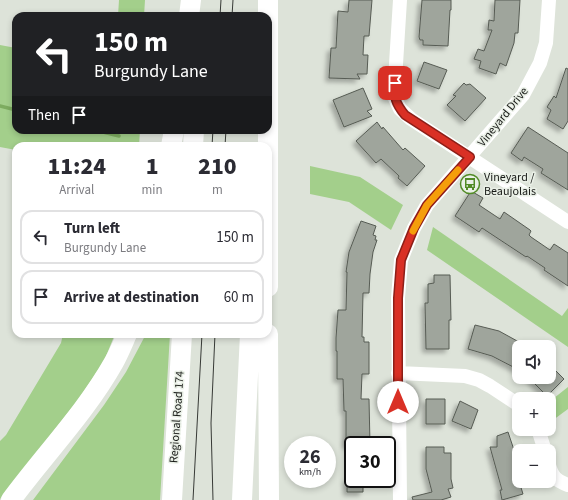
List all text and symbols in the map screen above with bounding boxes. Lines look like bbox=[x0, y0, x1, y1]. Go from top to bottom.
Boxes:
text: 150 m bbox=[94, 22, 168, 62]
icon: left bbox=[28, 28, 80, 80]
text: Burgundy Lane bbox=[94, 59, 208, 84]
pin bbox=[378, 66, 412, 100]
icon: arrive bbox=[384, 72, 406, 94]
street label: Vineyard Drive bbox=[474, 84, 532, 150]
icon: arrive bbox=[68, 104, 90, 126]
text: Then bbox=[28, 105, 60, 126]
text: 11:24 bbox=[47, 149, 106, 184]
text: 1 bbox=[146, 149, 159, 184]
text: 210 bbox=[198, 149, 237, 184]
place label: Vineyard / Beaujolais bbox=[484, 169, 536, 200]
bus stop icon: Vineyard / Beaujolais bbox=[459, 173, 481, 195]
text: Arrival bbox=[59, 181, 94, 199]
text: min bbox=[142, 181, 163, 199]
text: m bbox=[212, 181, 223, 199]
text: Turn left bbox=[64, 218, 120, 239]
icon: left bbox=[30, 226, 52, 248]
text: 150 m bbox=[216, 227, 254, 248]
text: Burgundy Lane bbox=[64, 239, 146, 257]
icon: arrive bbox=[30, 286, 52, 308]
text: Arrive at destination bbox=[64, 287, 199, 308]
text: 60 m bbox=[224, 287, 254, 308]
map controls bbox=[512, 340, 556, 488]
button: sound bbox=[512, 340, 556, 384]
street label: Regional Road 174 bbox=[165, 370, 189, 464]
position arrow bbox=[377, 381, 419, 423]
button: + bbox=[512, 392, 556, 436]
speed limit sign: 30 bbox=[344, 436, 396, 488]
text: 26 bbox=[299, 443, 321, 471]
button: − bbox=[512, 444, 556, 488]
text: km/h bbox=[299, 465, 321, 479]

